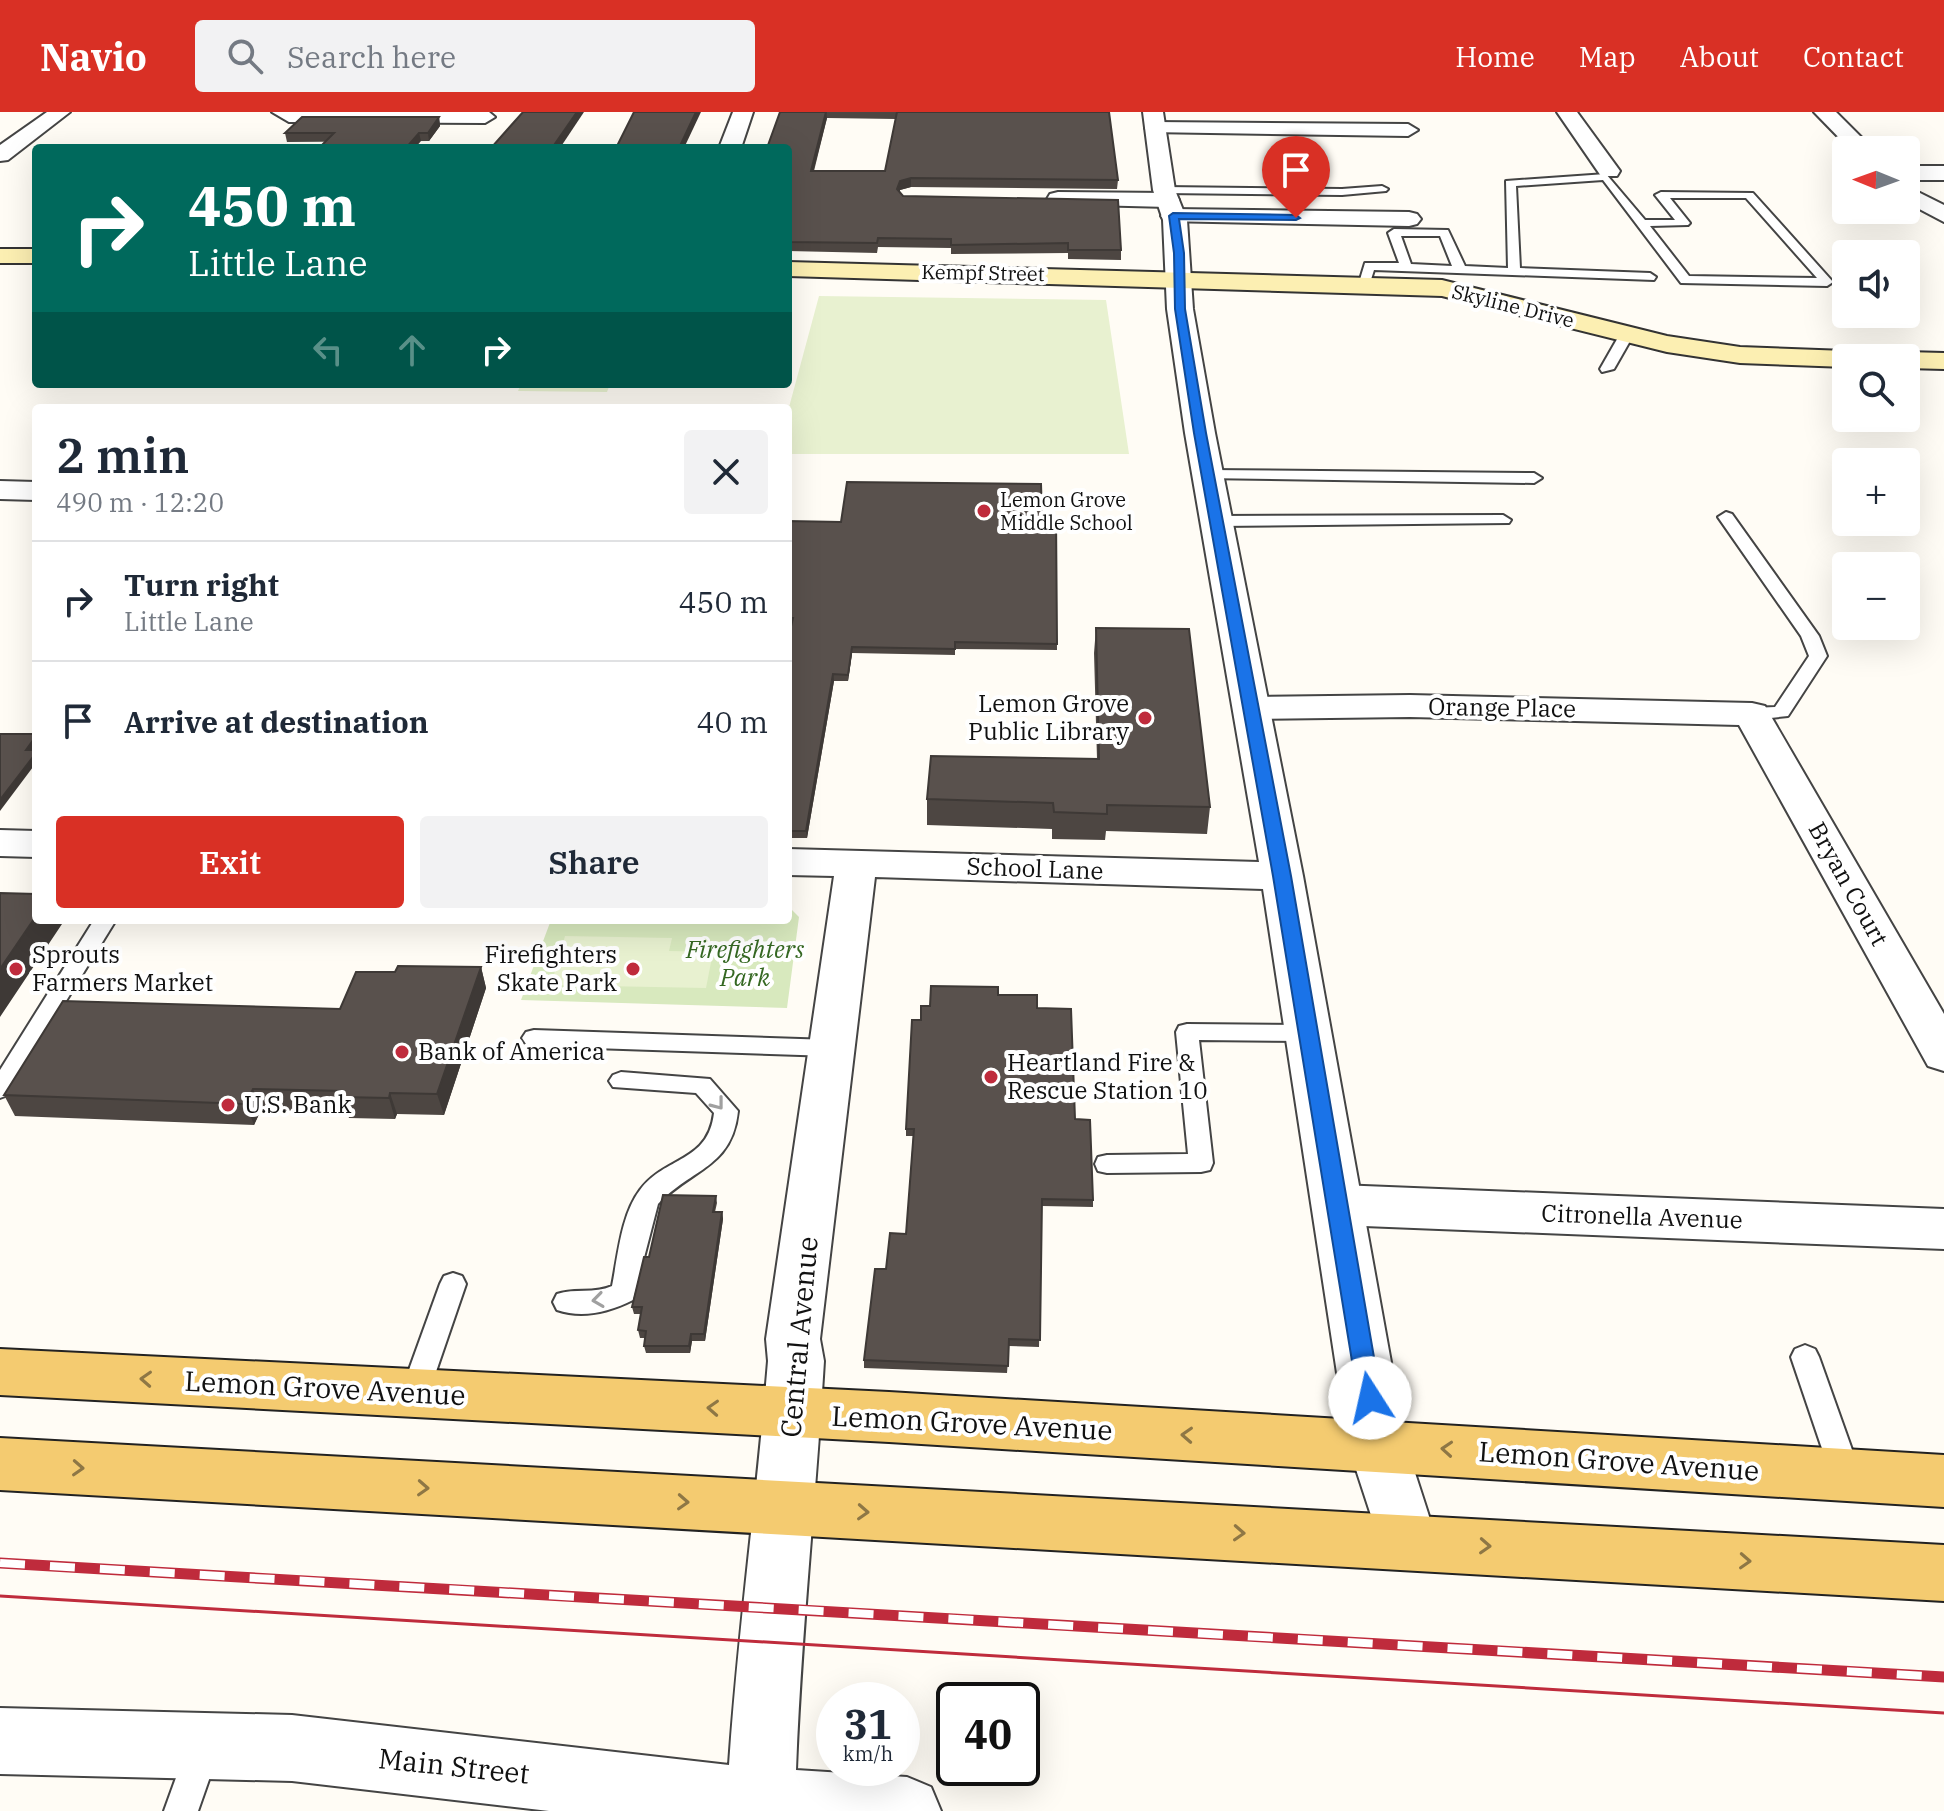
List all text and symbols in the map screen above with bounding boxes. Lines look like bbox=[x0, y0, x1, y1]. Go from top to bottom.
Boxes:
search box bbox=[195, 20, 755, 92]
text: Navio bbox=[40, 32, 147, 81]
icon: search bbox=[223, 34, 267, 78]
text: Search here bbox=[287, 37, 456, 76]
text: Home bbox=[1455, 38, 1535, 75]
text: Map bbox=[1579, 38, 1636, 75]
text: About bbox=[1680, 38, 1759, 75]
text: Contact bbox=[1803, 38, 1904, 75]
pin bbox=[1262, 136, 1330, 218]
north arrow bbox=[1832, 136, 1920, 224]
map controls bbox=[1832, 136, 1920, 640]
icon: arrive bbox=[1274, 148, 1318, 192]
text: 450 m bbox=[188, 169, 356, 241]
icon: right bbox=[56, 176, 160, 280]
text: Little Lane bbox=[188, 239, 368, 286]
button: sound bbox=[1832, 240, 1920, 328]
street label: Kempf Street bbox=[921, 258, 1045, 287]
street label: Skyline Drive bbox=[1449, 277, 1577, 334]
icon: left bbox=[306, 328, 350, 372]
icon: ahead bbox=[390, 328, 434, 372]
icon: right bbox=[474, 328, 518, 372]
button: search bbox=[1832, 344, 1920, 432]
text: 2 min bbox=[56, 424, 189, 486]
button: close bbox=[684, 430, 768, 514]
button: + bbox=[1832, 448, 1920, 536]
text: 490 m · 12:20 bbox=[56, 485, 224, 519]
place label: Lemon Grove Middle School bbox=[1000, 486, 1133, 536]
marker: Lemon Grove Middle School bbox=[975, 502, 993, 520]
button: − bbox=[1832, 552, 1920, 640]
text: Turn right bbox=[124, 565, 279, 604]
icon: right bbox=[56, 579, 100, 623]
text: 450 m bbox=[678, 582, 768, 621]
text: Little Lane bbox=[124, 604, 254, 638]
place label: Lemon Grove Public Library bbox=[968, 687, 1129, 747]
street label: Orange Place bbox=[1428, 690, 1576, 724]
icon: arrive bbox=[56, 699, 100, 743]
text: Arrive at destination bbox=[124, 702, 429, 741]
text: 40 m bbox=[696, 702, 768, 741]
marker: Lemon Grove Public Library bbox=[1136, 709, 1154, 727]
button: Exit bbox=[56, 816, 404, 908]
button: Share bbox=[420, 816, 768, 908]
street label: Bryan Court bbox=[1802, 816, 1896, 951]
street label: School Lane bbox=[966, 850, 1104, 886]
park label: Firefighters Park bbox=[685, 933, 804, 993]
place label: Sprouts Farmers Market bbox=[32, 938, 213, 998]
place label: Firefighters Skate Park bbox=[485, 938, 617, 998]
marker: Sprouts Farmers Market bbox=[7, 960, 25, 978]
marker: Firefighters Skate Park bbox=[624, 960, 642, 978]
place label: Bank of America bbox=[418, 1035, 605, 1067]
marker: Bank of America bbox=[393, 1043, 411, 1061]
place label: Heartland Fire & Rescue Station 10 bbox=[1007, 1046, 1208, 1106]
marker: Heartland Fire & Rescue Station 10 bbox=[982, 1068, 1000, 1086]
place label: U.S. Bank bbox=[244, 1088, 352, 1120]
one-way arrow bbox=[708, 1095, 723, 1110]
marker: U.S. Bank bbox=[219, 1096, 237, 1114]
street label: Citronella Avenue bbox=[1541, 1196, 1743, 1236]
street label: Central Avenue bbox=[771, 1235, 826, 1439]
one-way arrow bbox=[592, 1291, 605, 1308]
position arrow bbox=[1328, 1356, 1412, 1440]
street label: Lemon Grove Avenue bbox=[184, 1362, 466, 1413]
one-way arrow bbox=[139, 1370, 152, 1387]
street label: Lemon Grove Avenue bbox=[831, 1397, 1113, 1448]
one-way arrow bbox=[706, 1400, 719, 1417]
one-way arrow bbox=[1180, 1426, 1193, 1443]
street label: Lemon Grove Avenue bbox=[1477, 1432, 1761, 1489]
one-way arrow bbox=[1440, 1441, 1453, 1458]
one-way arrow bbox=[72, 1459, 85, 1476]
one-way arrow bbox=[417, 1479, 430, 1496]
one-way arrow bbox=[677, 1493, 690, 1510]
one-way arrow bbox=[857, 1504, 870, 1521]
one-way arrow bbox=[1233, 1524, 1246, 1541]
one-way arrow bbox=[1479, 1537, 1492, 1554]
one-way arrow bbox=[1739, 1552, 1752, 1569]
speed limit sign: 40 bbox=[936, 1682, 1040, 1786]
text: 31 bbox=[844, 1698, 892, 1750]
street label: Main Street bbox=[377, 1739, 531, 1792]
text: km/h bbox=[843, 1740, 893, 1767]

